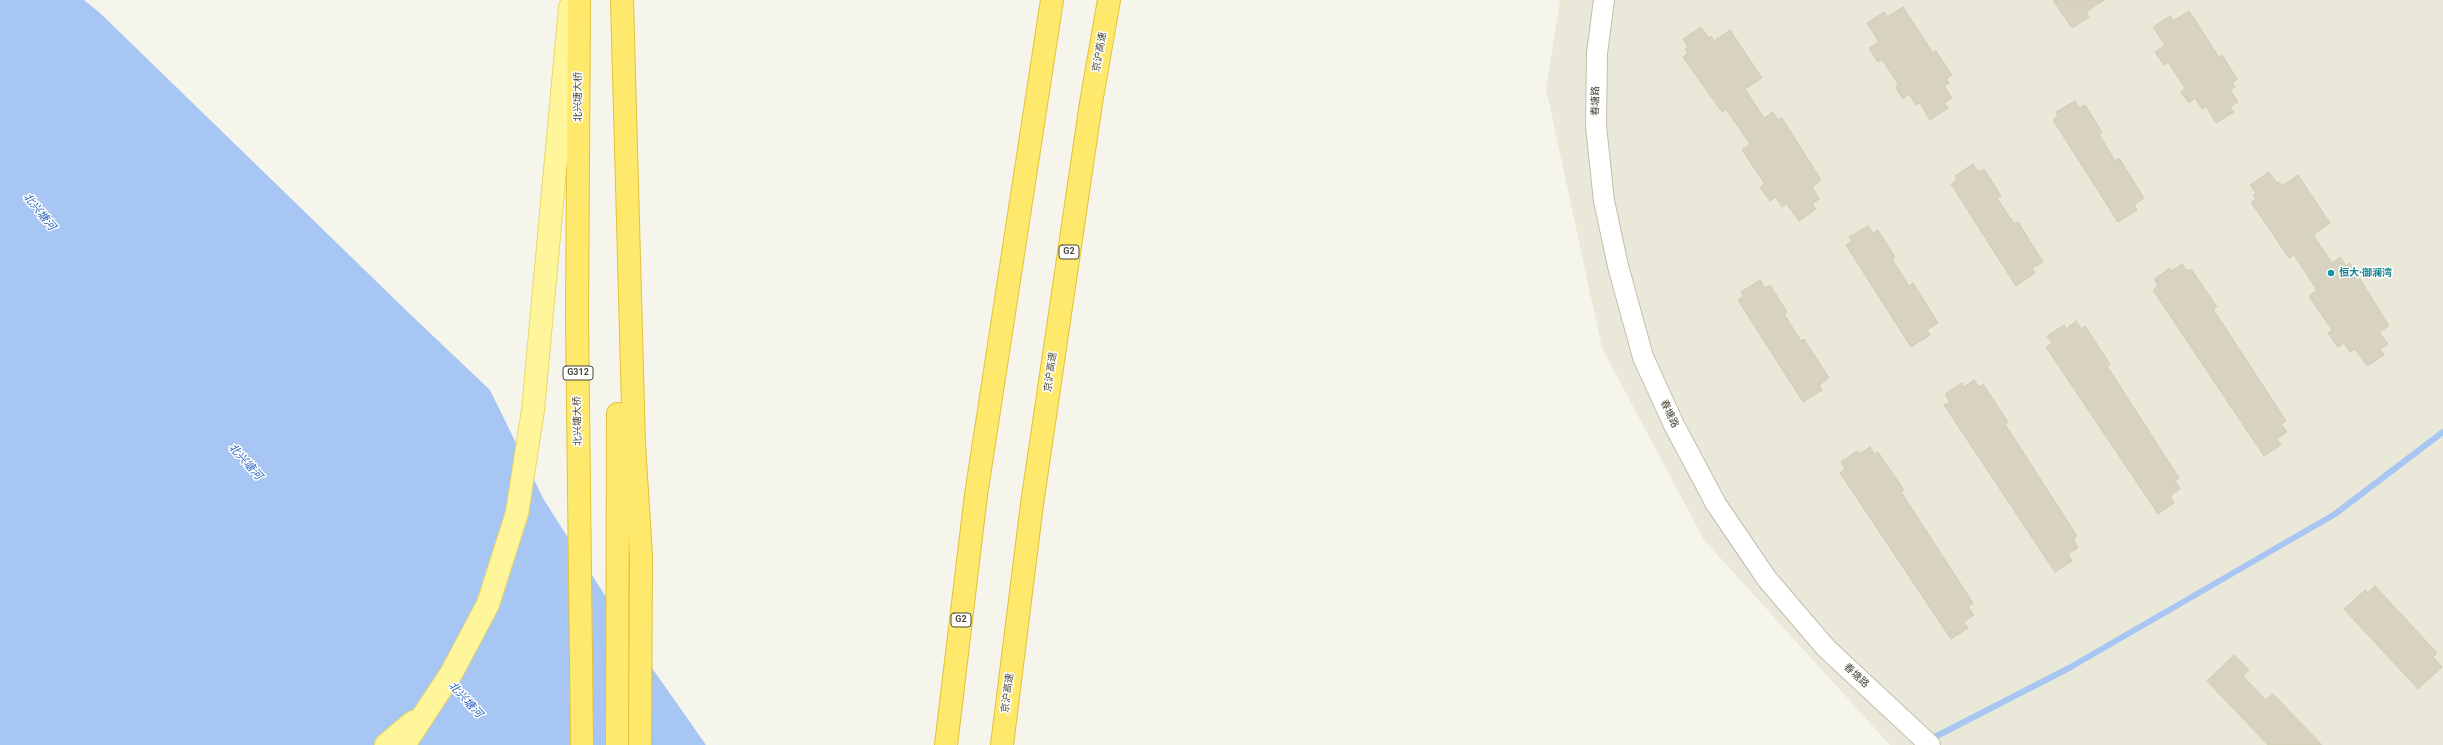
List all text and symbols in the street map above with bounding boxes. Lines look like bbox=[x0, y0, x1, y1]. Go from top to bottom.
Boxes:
street label: 京沪高速 bbox=[1091, 31, 1109, 73]
street label: 北兴塘大桥 bbox=[572, 72, 584, 122]
street label: 春塘路 bbox=[1590, 86, 1602, 116]
water label: 北兴塘河 bbox=[20, 191, 58, 233]
road number: G2 bbox=[1059, 245, 1079, 259]
place label: 恒大·御澜湾 bbox=[2339, 267, 2392, 279]
marker: 恒大·御澜湾 bbox=[2326, 268, 2336, 278]
street label: 京沪高速 bbox=[1042, 351, 1060, 393]
road number: G312 bbox=[563, 366, 593, 380]
street label: 北兴塘大桥 bbox=[572, 396, 584, 446]
street label: 春塘路 bbox=[1657, 398, 1681, 430]
water label: 北兴塘河 bbox=[225, 441, 265, 483]
road number: G2 bbox=[951, 613, 971, 627]
street label: 春塘路 bbox=[1841, 661, 1871, 691]
street label: 京沪高速 bbox=[1000, 672, 1016, 714]
water label: 北兴塘河 bbox=[445, 679, 485, 721]

